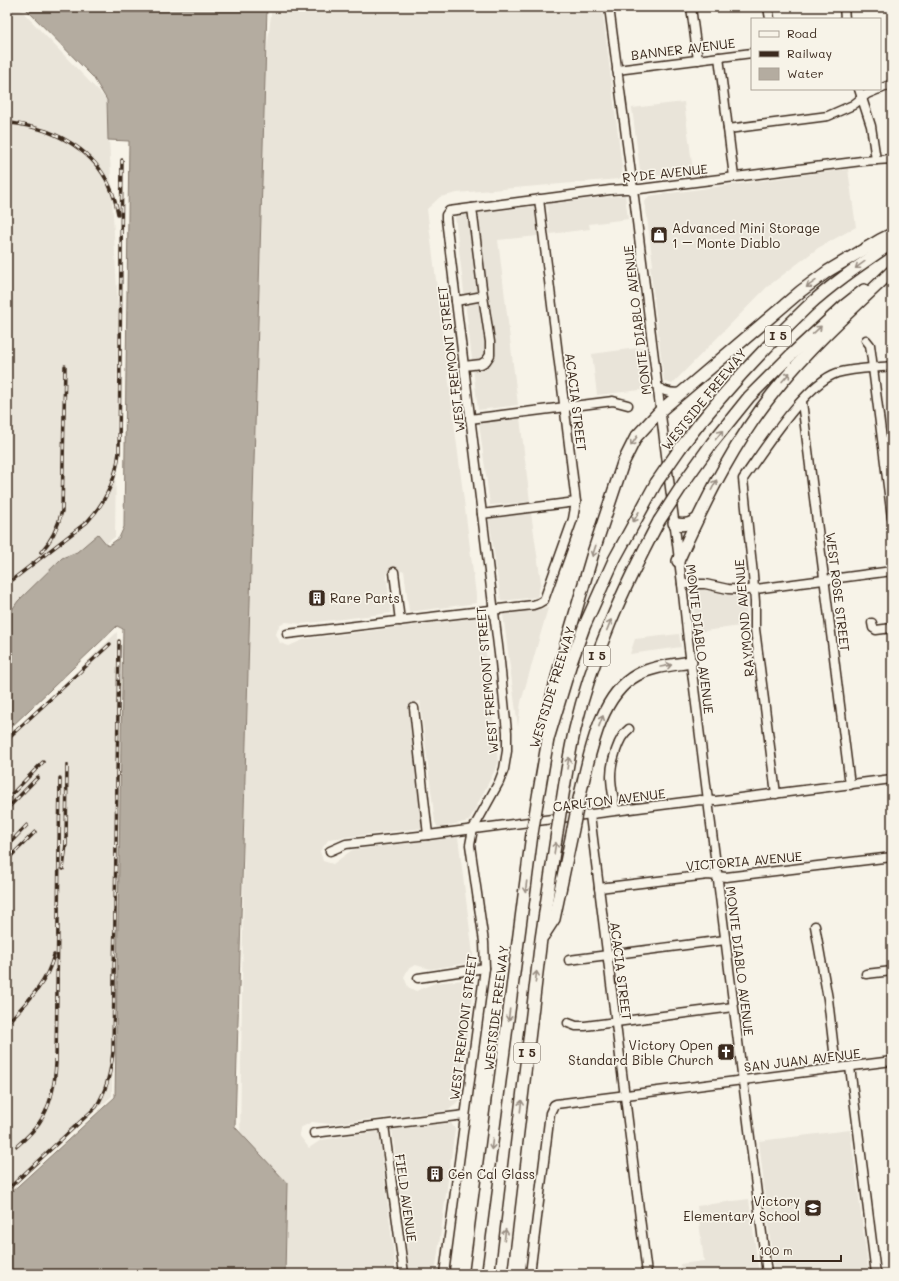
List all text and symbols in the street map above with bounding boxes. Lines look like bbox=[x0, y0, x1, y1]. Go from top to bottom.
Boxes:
legend bbox=[751, 18, 881, 90]
text: Road bbox=[787, 25, 817, 41]
street label: BANNER AVENUE bbox=[630, 34, 736, 63]
text: Railway bbox=[787, 45, 832, 61]
text: Water bbox=[787, 65, 824, 81]
street label: RYDE AVENUE bbox=[621, 160, 709, 185]
place label: Advanced Mini Storage 1 – Monte Diablo bbox=[672, 219, 820, 251]
shop icon: Advanced Mini Storage 1 – Monte Diablo bbox=[649, 225, 669, 245]
street label: MONTE DIABLO AVENUE bbox=[619, 244, 654, 396]
one-way arrow bbox=[855, 261, 866, 269]
one-way arrow bbox=[806, 280, 817, 288]
street label: WEST FREMONT STREET bbox=[433, 285, 468, 433]
road number: I 5 bbox=[765, 326, 791, 346]
one-way arrow bbox=[812, 326, 823, 335]
street label: WESTSIDE FREEWAY bbox=[657, 344, 750, 453]
street label: ACACIA STREET bbox=[562, 352, 591, 452]
one-way arrow bbox=[781, 373, 790, 383]
one-way arrow bbox=[714, 430, 723, 440]
one-way arrow bbox=[630, 435, 639, 446]
one-way arrow bbox=[711, 480, 718, 492]
one-way arrow bbox=[632, 511, 640, 523]
street label: WEST ROSE STREET bbox=[823, 531, 854, 653]
one-way arrow bbox=[590, 544, 598, 556]
street label: RAYMOND AVENUE bbox=[730, 559, 757, 677]
street label: MONTE DIABLO AVENUE bbox=[683, 563, 718, 715]
building icon: Rare Parts bbox=[307, 588, 327, 608]
place label: Rare Parts bbox=[330, 589, 400, 606]
street label: WEST FREMONT STREET bbox=[472, 606, 501, 754]
one-way arrow bbox=[606, 620, 614, 632]
street label: WESTSIDE FREEWAY bbox=[525, 624, 578, 750]
road number: I 5 bbox=[584, 646, 610, 666]
one-way arrow bbox=[659, 662, 672, 670]
one-way arrow bbox=[598, 716, 606, 728]
one-way arrow bbox=[564, 757, 572, 770]
street label: CARLTON AVENUE bbox=[552, 784, 666, 815]
one-way arrow bbox=[551, 842, 559, 855]
street label: VICTORIA AVENUE bbox=[685, 847, 803, 874]
one-way arrow bbox=[522, 880, 530, 893]
street label: MONTE DIABLO AVENUE bbox=[723, 885, 758, 1037]
street label: ACACIA STREET bbox=[607, 921, 636, 1021]
street label: WESTSIDE FREEWAY bbox=[479, 944, 512, 1072]
street label: WEST FREMONT STREET bbox=[445, 953, 480, 1101]
one-way arrow bbox=[532, 971, 540, 984]
one-way arrow bbox=[505, 1009, 513, 1022]
place label: Victory Open Standard Bible Church bbox=[568, 1036, 713, 1068]
church icon: Victory Open Standard Bible Church bbox=[716, 1042, 736, 1062]
road number: I 5 bbox=[514, 1043, 540, 1063]
street label: SAN JUAN AVENUE bbox=[743, 1044, 861, 1075]
one-way arrow bbox=[517, 1100, 525, 1113]
one-way arrow bbox=[488, 1137, 496, 1150]
street label: FIELD AVENUE bbox=[392, 1153, 421, 1243]
building icon: Cen Cal Glass bbox=[425, 1164, 445, 1184]
place label: Cen Cal Glass bbox=[448, 1165, 535, 1182]
place label: Victory Elementary School bbox=[683, 1192, 800, 1224]
school or university icon: Victory Elementary School bbox=[803, 1198, 823, 1218]
one-way arrow bbox=[502, 1229, 509, 1242]
scale bar bbox=[753, 1237, 841, 1263]
text: 100 m bbox=[759, 1242, 793, 1258]

